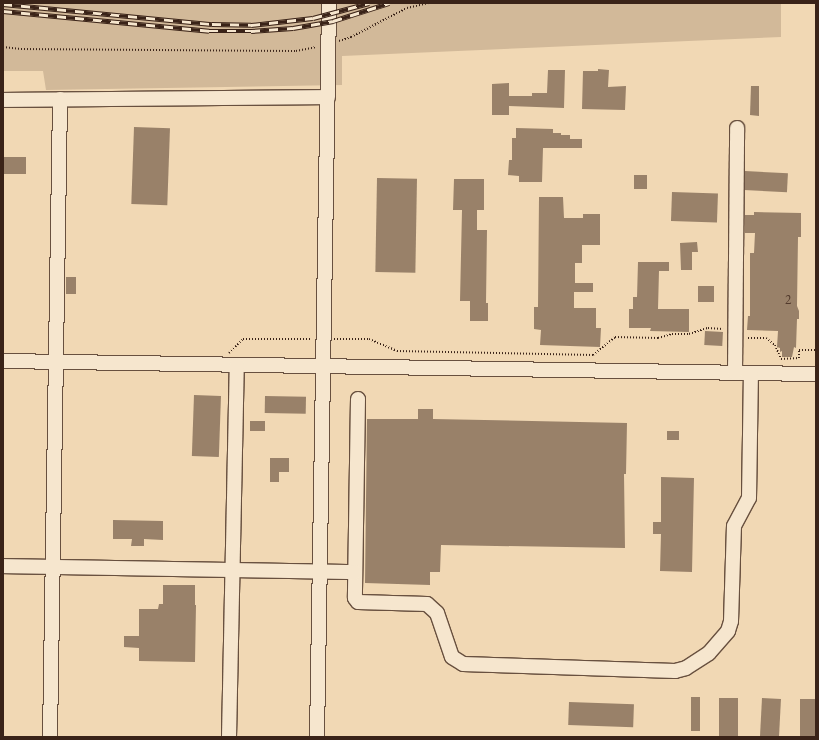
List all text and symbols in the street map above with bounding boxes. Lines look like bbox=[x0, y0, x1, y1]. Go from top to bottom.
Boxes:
house number: 2 bbox=[785, 292, 791, 308]

